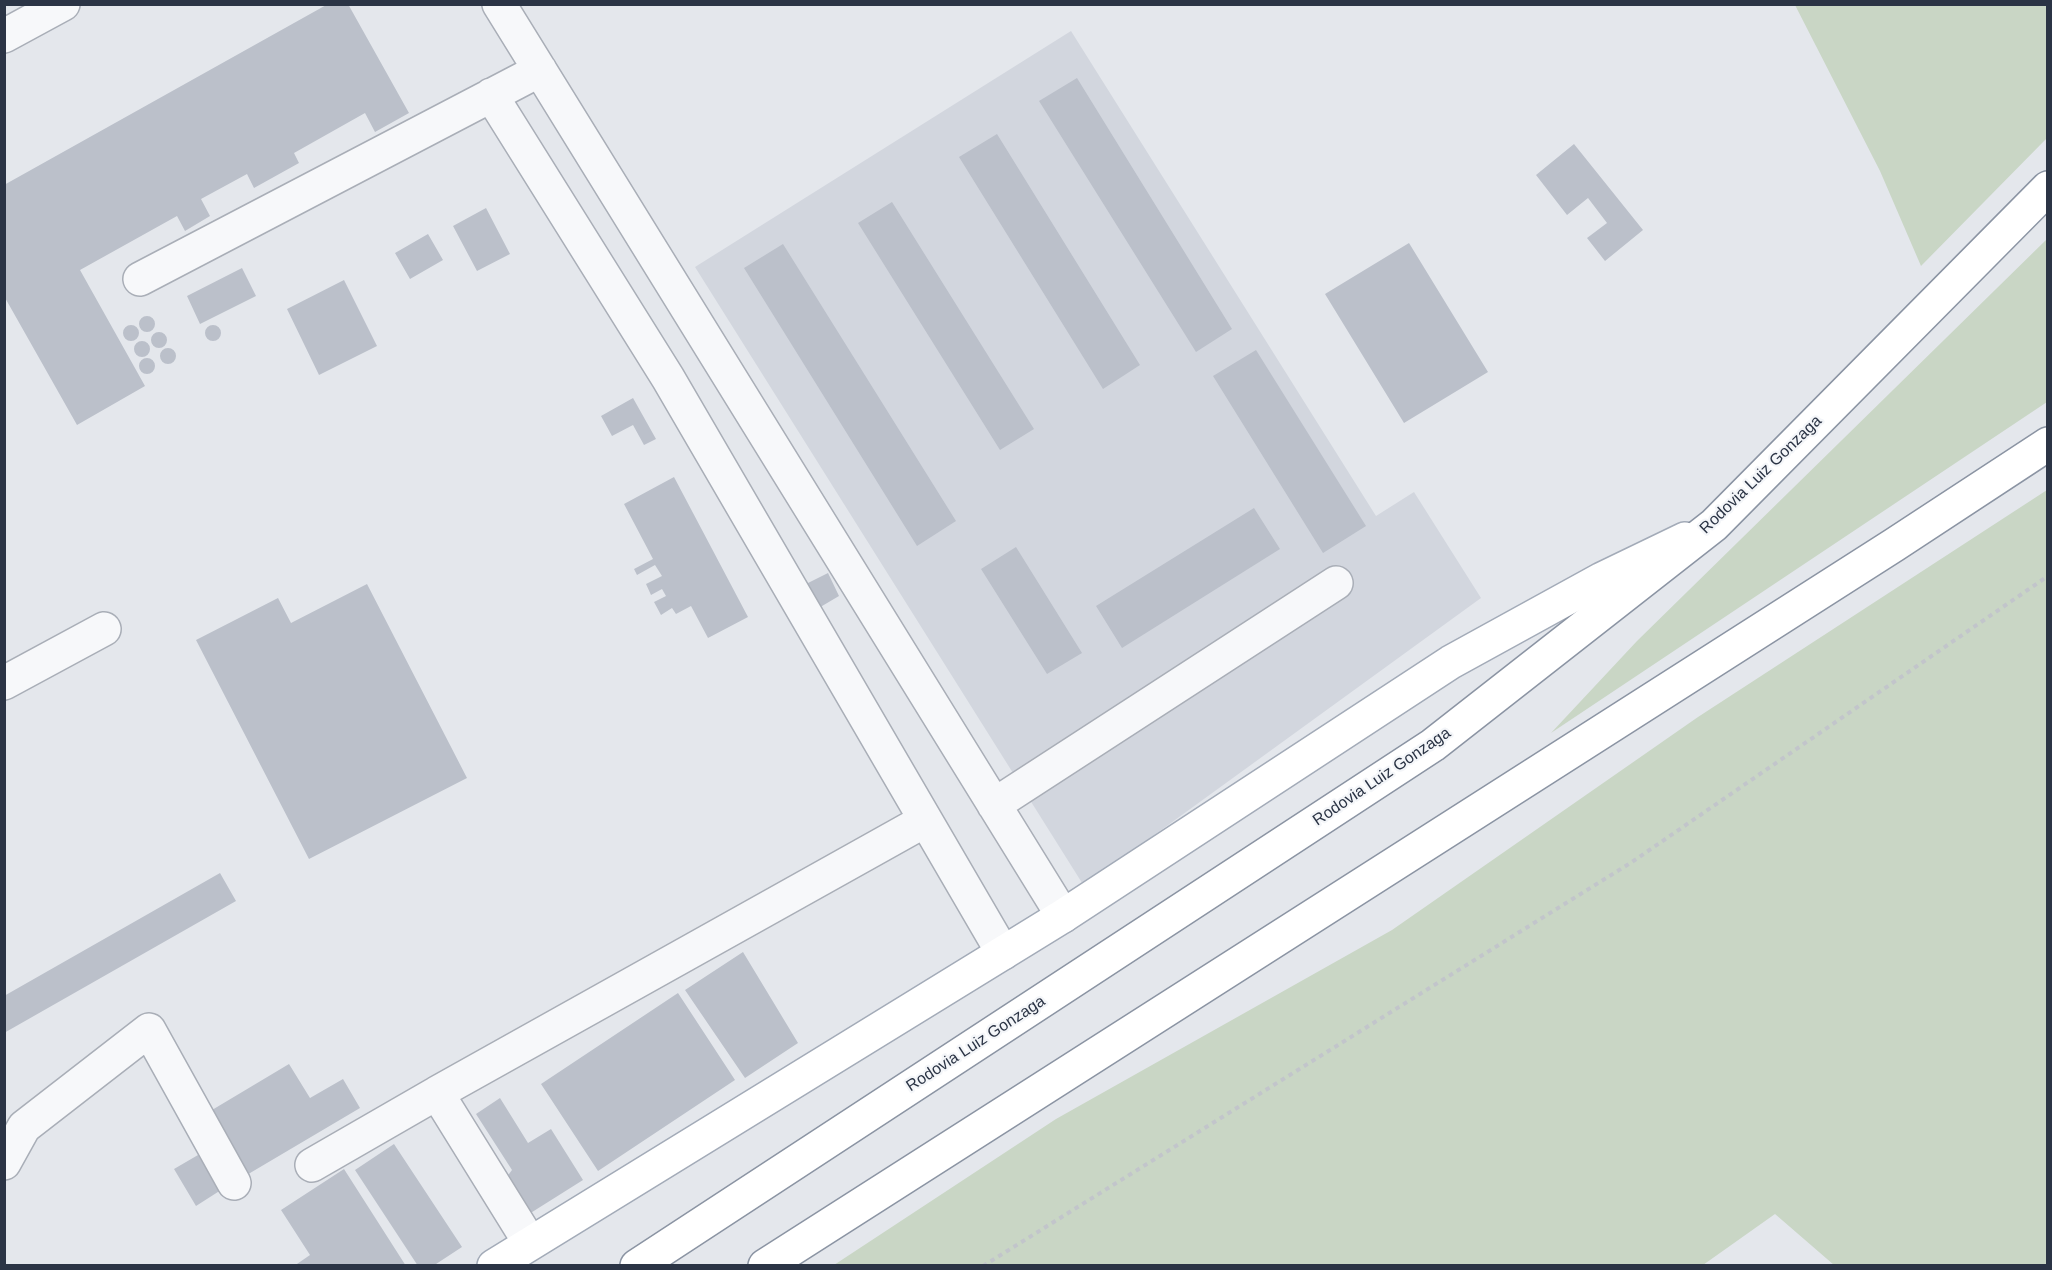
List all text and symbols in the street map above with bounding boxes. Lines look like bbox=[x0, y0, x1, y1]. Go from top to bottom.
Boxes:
street label: Rodovia Luiz Gonzaga bbox=[1696, 412, 1826, 538]
street label: Rodovia Luiz Gonzaga bbox=[1310, 724, 1454, 830]
street label: Rodovia Luiz Gonzaga bbox=[903, 992, 1049, 1096]

